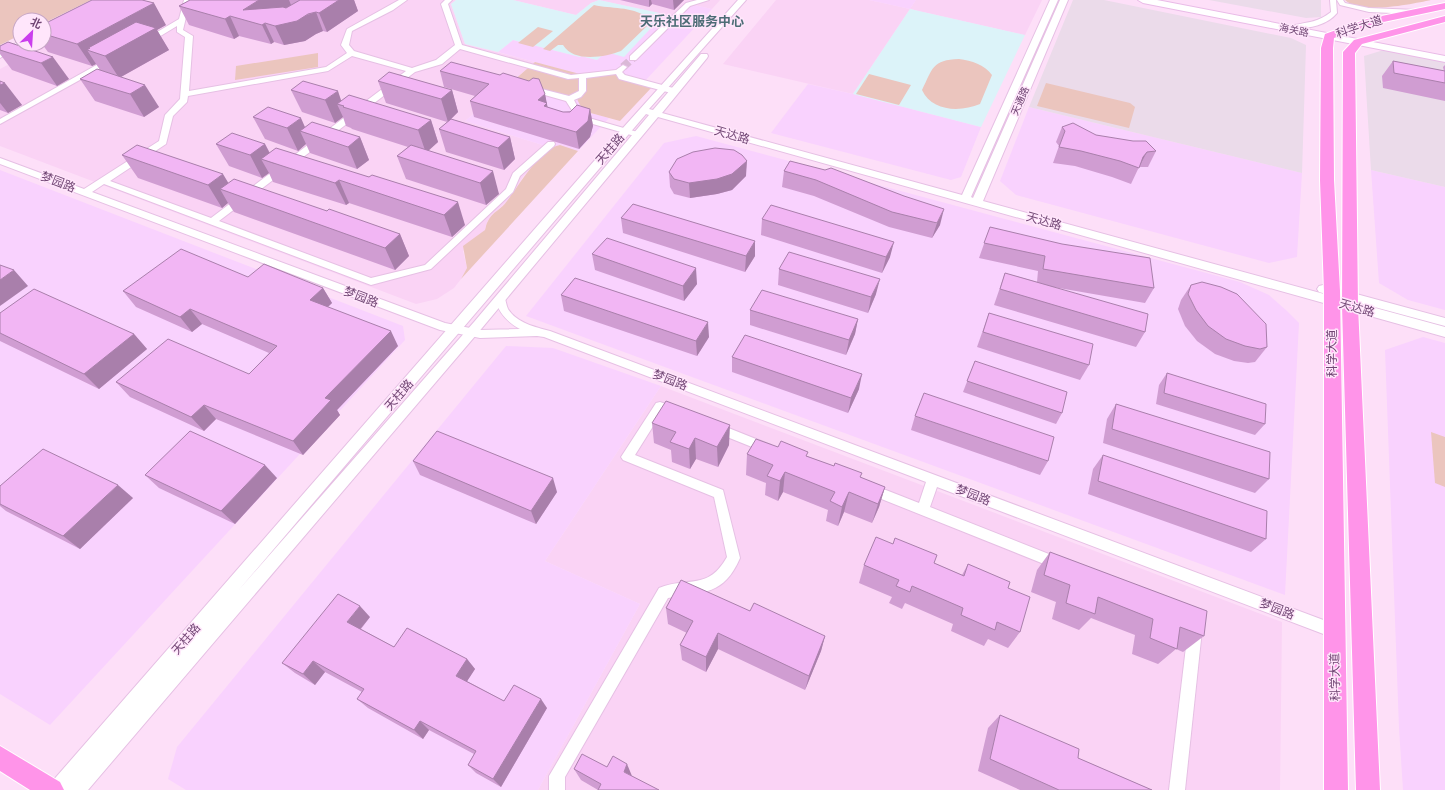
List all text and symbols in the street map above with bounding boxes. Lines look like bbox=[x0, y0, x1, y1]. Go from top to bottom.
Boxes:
north arrow bbox=[12, 12, 52, 52]
street label: 科学大道 bbox=[1334, 12, 1384, 42]
district label: 天乐社区服务中心 bbox=[640, 13, 744, 30]
text: 北 bbox=[28, 14, 44, 32]
street label: 海关路 bbox=[1278, 21, 1310, 39]
street label: 天通路 bbox=[1008, 85, 1032, 117]
street label: 天达路 bbox=[712, 122, 752, 148]
street label: 天柱路 bbox=[592, 130, 628, 168]
street label: 梦园路 bbox=[38, 168, 78, 196]
street label: 天达路 bbox=[1024, 208, 1064, 234]
street label: 梦园路 bbox=[341, 283, 381, 311]
street label: 天达路 bbox=[1337, 295, 1377, 321]
street label: 科学大道 bbox=[1324, 329, 1340, 377]
street label: 梦园路 bbox=[650, 366, 690, 394]
street label: 天柱路 bbox=[381, 376, 417, 414]
street label: 梦园路 bbox=[953, 481, 993, 509]
street label: 梦园路 bbox=[1257, 595, 1297, 623]
street label: 天柱路 bbox=[168, 620, 204, 658]
street label: 科学大道 bbox=[1327, 653, 1343, 701]

